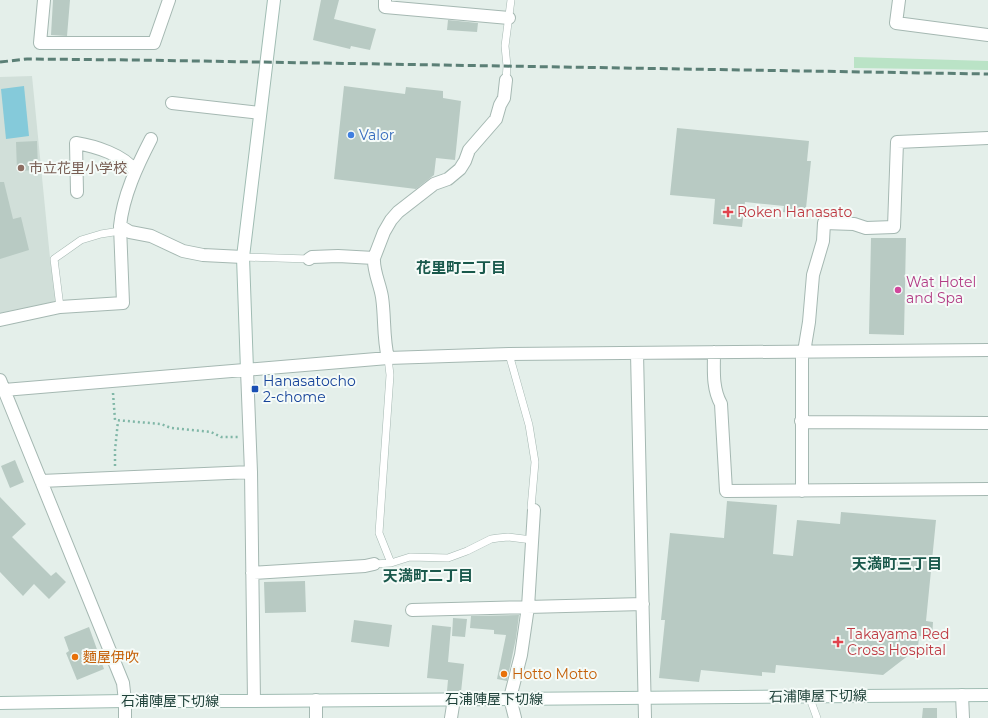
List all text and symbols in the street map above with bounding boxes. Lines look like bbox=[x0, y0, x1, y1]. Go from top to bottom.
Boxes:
place label: Valor bbox=[359, 126, 395, 144]
marker: Valor bbox=[346, 130, 356, 140]
place label: 市立花里小学校 bbox=[29, 159, 127, 177]
marker: 市立花里小学校 bbox=[16, 163, 26, 173]
place label: Roken Hanasato bbox=[737, 203, 852, 221]
marker: Roken Hanasato bbox=[722, 206, 734, 218]
district label: 花里町二丁目 bbox=[416, 258, 506, 277]
place label: Wat Hotel and Spa bbox=[906, 273, 976, 307]
marker: Wat Hotel and Spa bbox=[893, 285, 903, 295]
place label: Hanasatocho 2-chome bbox=[263, 372, 356, 406]
marker: Hanasatocho 2-chome bbox=[250, 384, 260, 394]
district label: 天満町三丁目 bbox=[852, 554, 942, 573]
district label: 天満町二丁目 bbox=[383, 566, 473, 585]
place label: Takayama Red Cross Hospital bbox=[847, 625, 950, 659]
marker: Takayama Red Cross Hospital bbox=[832, 636, 844, 648]
place label: 麵屋伊吹 bbox=[83, 648, 139, 666]
marker: 麵屋伊吹 bbox=[70, 652, 80, 662]
place label: Hotto Motto bbox=[512, 665, 598, 683]
marker: Hotto Motto bbox=[499, 669, 509, 679]
street label: 石浦陣屋下切線 bbox=[769, 686, 867, 706]
street label: 石浦陣屋下切線 bbox=[445, 690, 543, 708]
street label: 石浦陣屋下切線 bbox=[121, 692, 219, 710]

